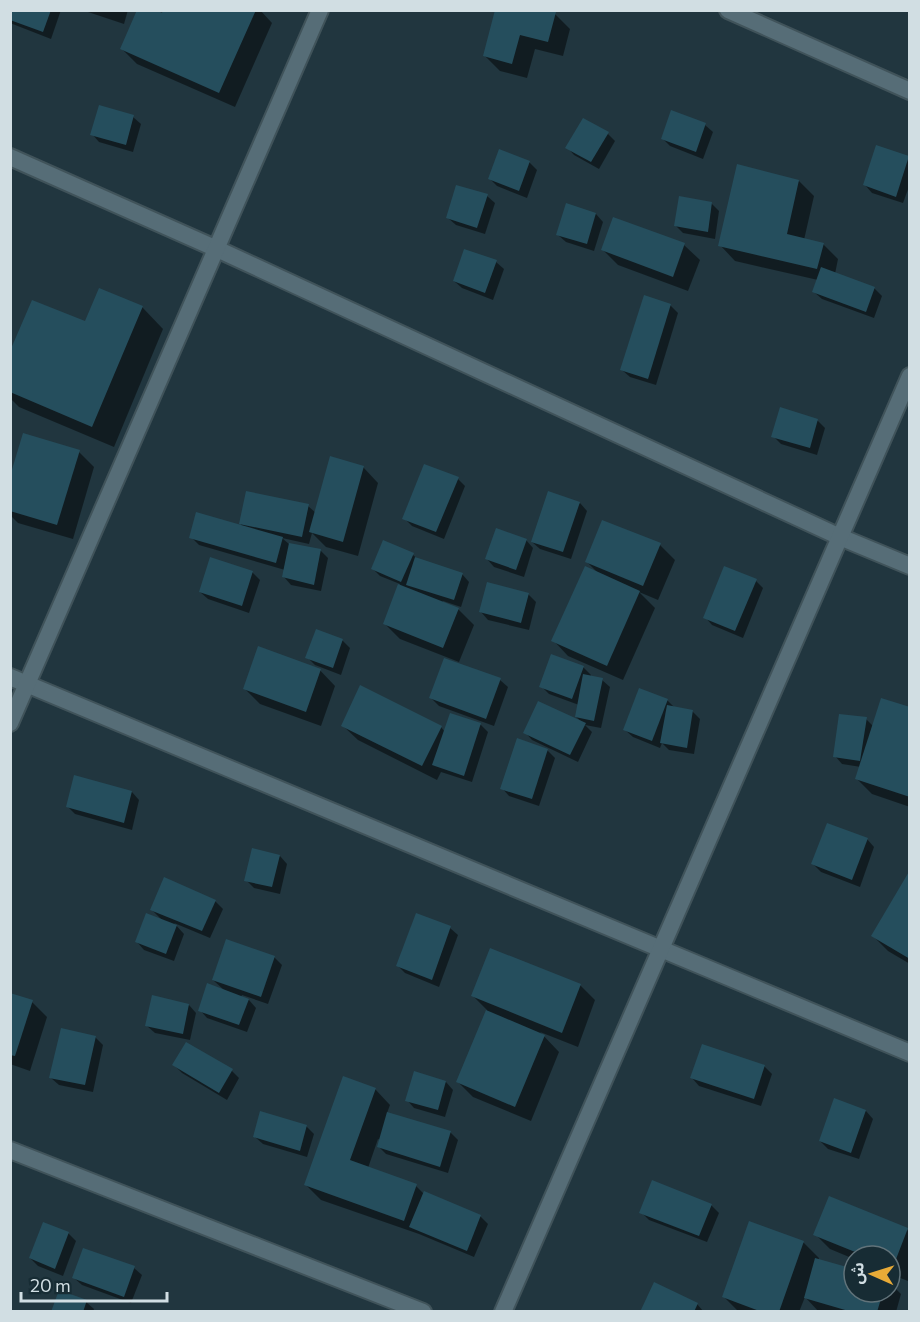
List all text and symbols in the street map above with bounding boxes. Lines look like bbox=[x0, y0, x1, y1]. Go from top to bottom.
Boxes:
north arrow bbox=[842, 1244, 902, 1304]
text: ش bbox=[846, 1262, 868, 1285]
scale bar bbox=[21, 1265, 166, 1303]
text: 20 m bbox=[30, 1274, 71, 1296]

